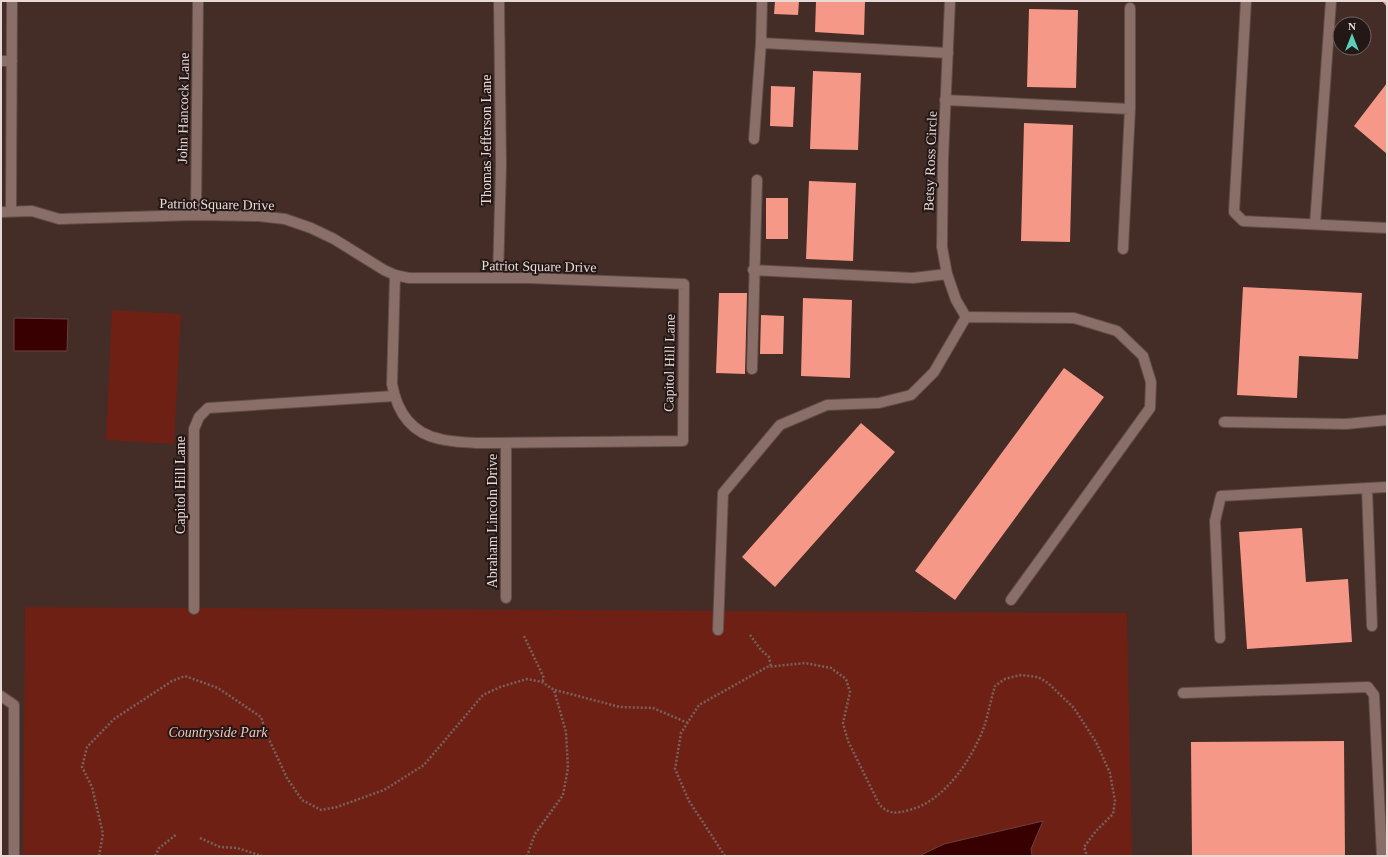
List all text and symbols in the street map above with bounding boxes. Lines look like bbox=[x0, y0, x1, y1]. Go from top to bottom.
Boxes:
north arrow bbox=[1332, 16, 1372, 56]
text: N bbox=[1348, 20, 1356, 32]
street label: John Hancock Lane bbox=[175, 52, 192, 164]
street label: Thomas Jefferson Lane bbox=[479, 74, 494, 206]
street label: Betsy Ross Circle bbox=[921, 111, 940, 211]
street label: Patriot Square Drive bbox=[159, 196, 275, 213]
street label: Patriot Square Drive bbox=[481, 258, 597, 275]
street label: Capitol Hill Lane bbox=[661, 314, 678, 412]
street label: Capitol Hill Lane bbox=[173, 436, 188, 534]
street label: Abraham Lincoln Drive bbox=[485, 454, 500, 588]
park label: Countryside Park bbox=[168, 725, 268, 740]

